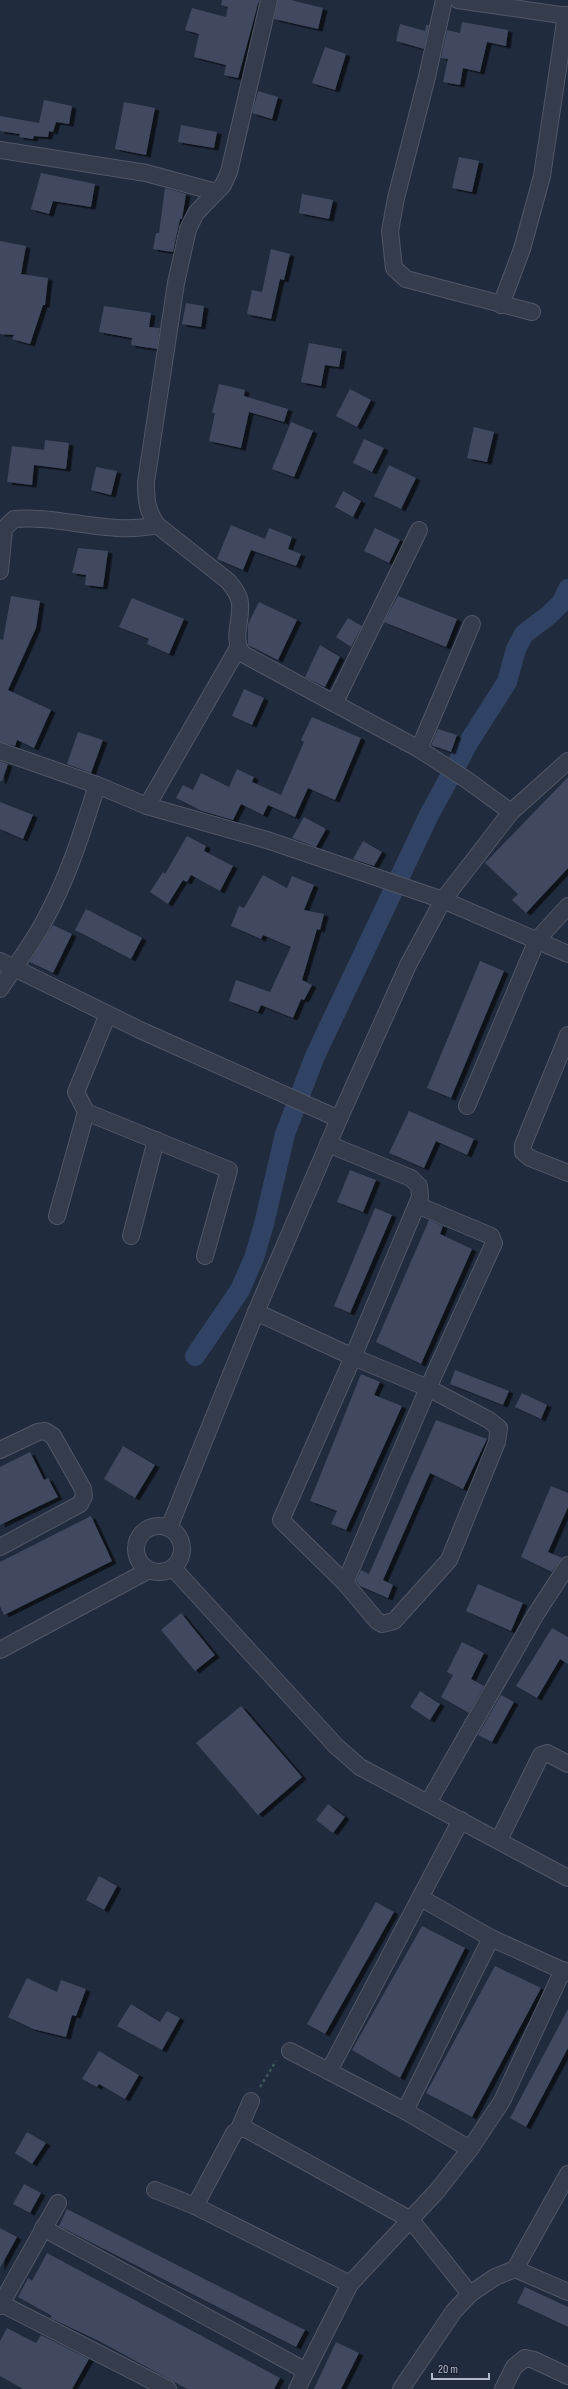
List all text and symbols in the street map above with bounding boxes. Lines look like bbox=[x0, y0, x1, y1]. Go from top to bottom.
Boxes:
scale bar bbox=[432, 2355, 489, 2381]
text: 20 m bbox=[438, 2362, 458, 2377]

